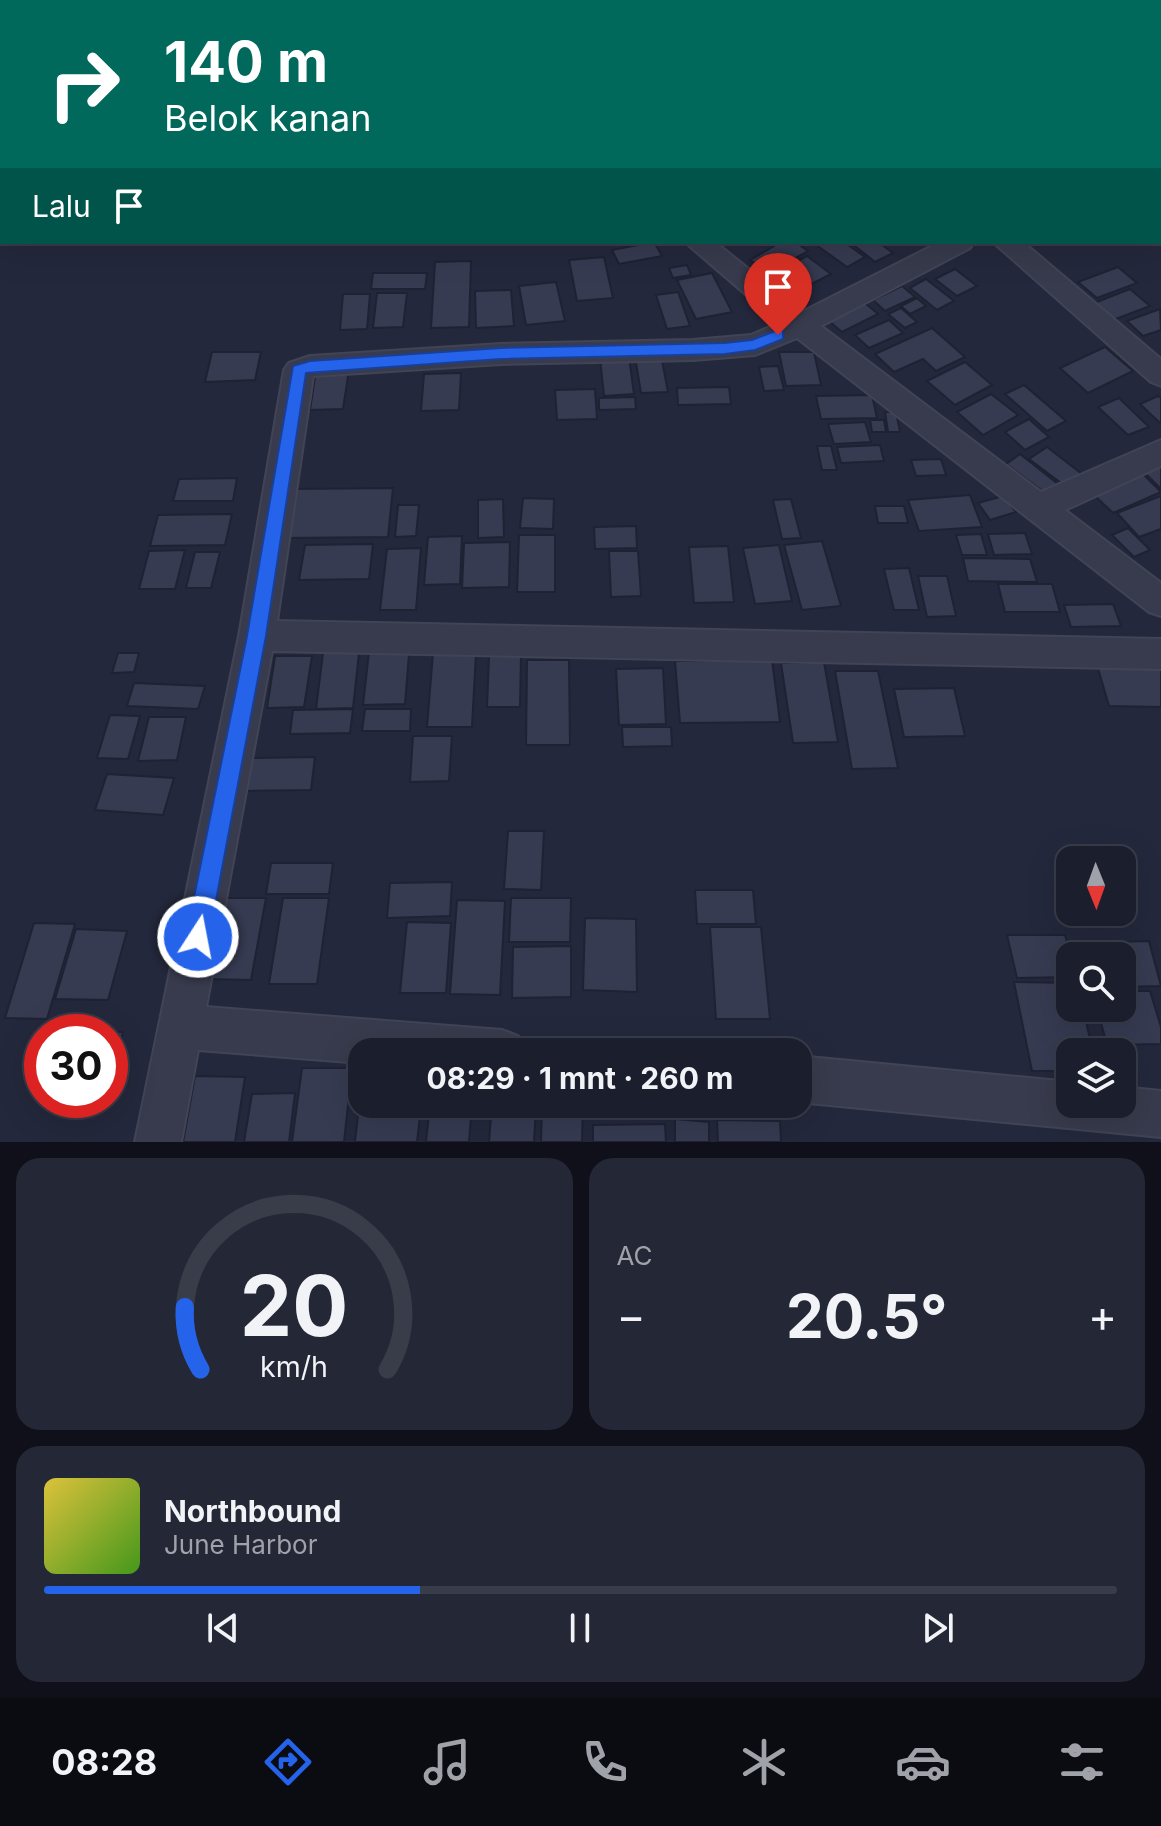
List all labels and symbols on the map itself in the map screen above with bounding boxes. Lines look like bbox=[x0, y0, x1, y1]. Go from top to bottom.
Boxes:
pin bbox=[744, 253, 812, 335]
north arrow bbox=[1056, 846, 1136, 926]
position arrow bbox=[156, 895, 240, 979]
speed limit sign: 30 bbox=[24, 1014, 128, 1118]

